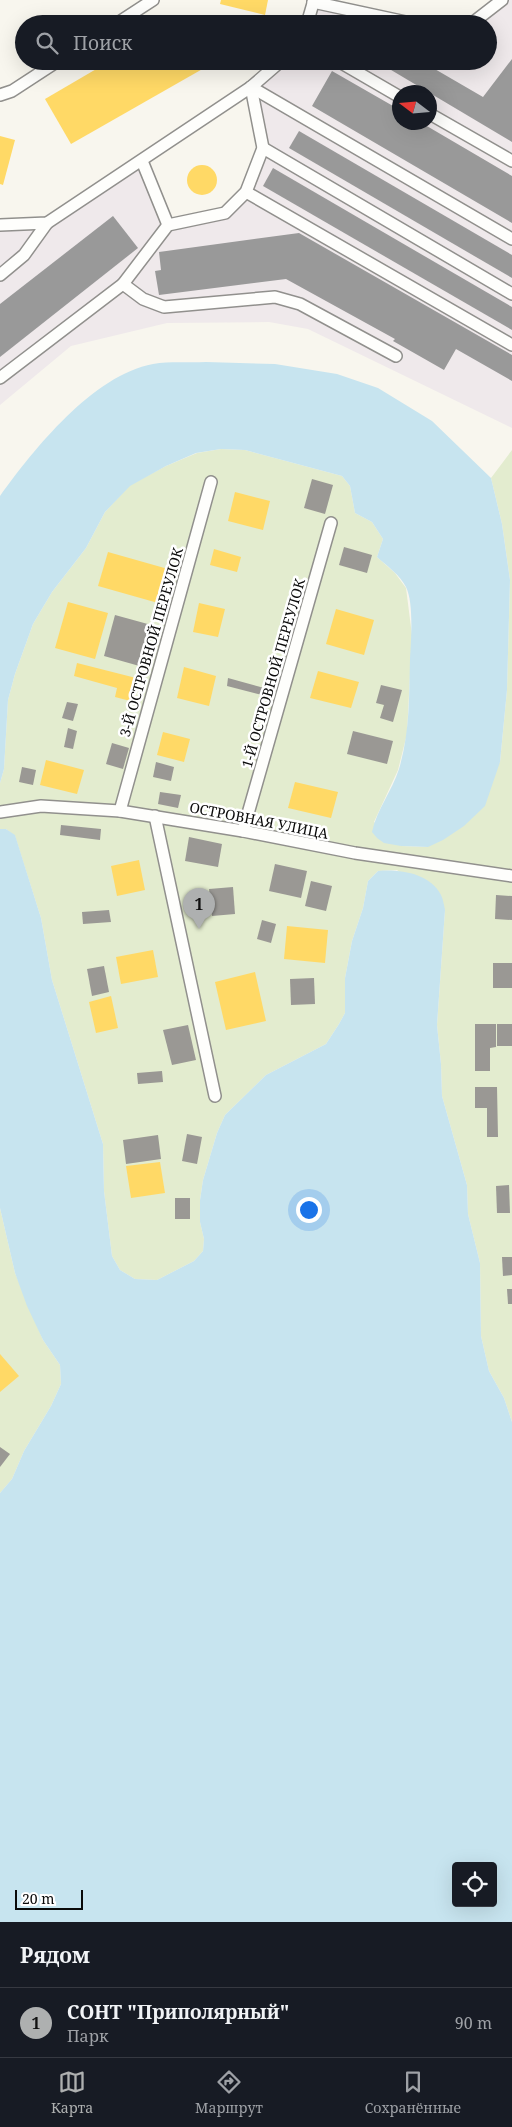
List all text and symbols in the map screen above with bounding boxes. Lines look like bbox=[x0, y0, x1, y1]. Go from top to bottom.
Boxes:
search box bbox=[15, 15, 497, 70]
icon: search bbox=[33, 29, 61, 57]
text: Поиск bbox=[73, 30, 132, 56]
north arrow bbox=[392, 85, 437, 130]
street label: 3-Й ОСТРОВНОЙ ПЕРЕУЛОК bbox=[115, 545, 187, 739]
street label: 1-Й ОСТРОВНОЙ ПЕРЕУЛОК bbox=[237, 576, 309, 770]
street label: ОСТРОВНАЯ УЛИЦА bbox=[188, 797, 330, 843]
pin: 1 bbox=[183, 888, 215, 929]
your location bbox=[296, 1197, 322, 1223]
map controls bbox=[452, 1862, 497, 1907]
button: locate bbox=[452, 1862, 497, 1907]
scale bar bbox=[15, 1887, 82, 1910]
text: 20 m bbox=[22, 1889, 55, 1908]
text: Рядом bbox=[20, 1941, 90, 1969]
text: СОНТ "Приполярный" bbox=[67, 1999, 289, 2025]
text: 1 bbox=[31, 2012, 41, 2034]
text: 90 m bbox=[455, 2012, 492, 2034]
text: Парк bbox=[67, 2025, 108, 2047]
tab: Карта bbox=[51, 2068, 93, 2117]
tab: Маршрут bbox=[195, 2068, 263, 2117]
tab: Сохранённые bbox=[365, 2068, 461, 2117]

